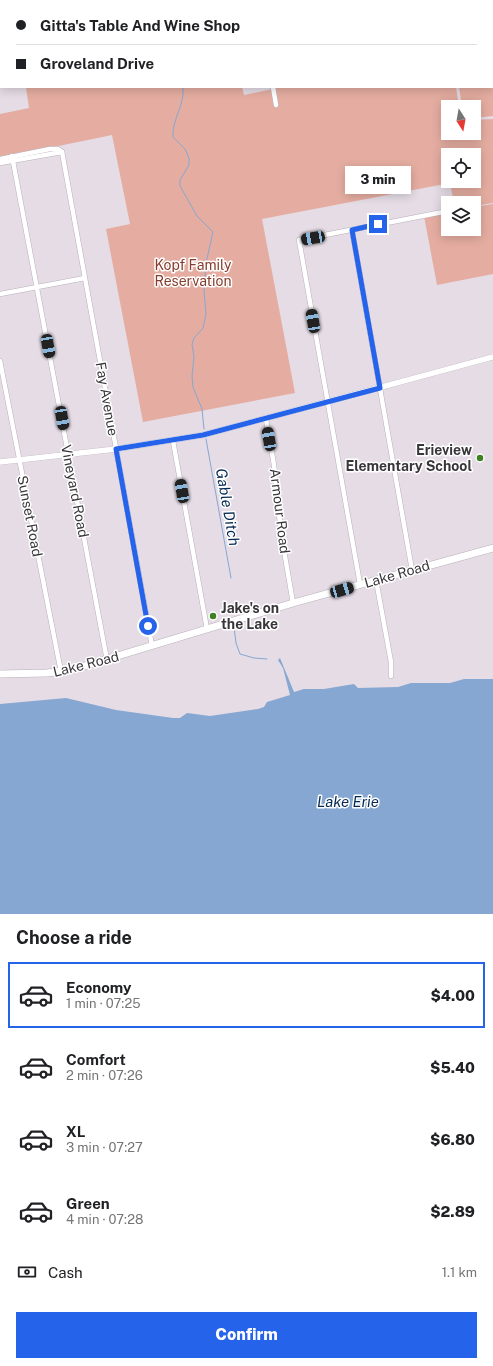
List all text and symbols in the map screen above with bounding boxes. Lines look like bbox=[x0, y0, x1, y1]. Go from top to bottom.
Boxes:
text: Gitta's Table And Wine Shop bbox=[40, 17, 240, 34]
text: Groveland Drive bbox=[40, 55, 154, 72]
north arrow bbox=[441, 100, 481, 140]
map controls bbox=[441, 100, 481, 236]
button: locate bbox=[441, 148, 481, 188]
callout: 3 min bbox=[345, 166, 411, 194]
text: 3 min bbox=[361, 172, 395, 187]
button: layers bbox=[441, 196, 481, 236]
route end bbox=[369, 215, 387, 233]
car bbox=[300, 230, 326, 246]
park label: Kopf Family Reservation bbox=[154, 257, 232, 289]
car bbox=[305, 308, 321, 334]
car bbox=[40, 333, 56, 359]
street label: Fay Avenue bbox=[93, 361, 121, 437]
car bbox=[54, 405, 70, 431]
car bbox=[261, 426, 277, 452]
place label: Erieview Elementary School bbox=[345, 442, 472, 474]
street label: Vineyard Road bbox=[58, 443, 92, 539]
marker: Erieview Elementary School bbox=[475, 453, 485, 463]
water label: Gable Ditch bbox=[213, 467, 243, 547]
street label: Armour Road bbox=[267, 468, 293, 554]
street label: Sunset Road bbox=[14, 474, 46, 558]
car bbox=[174, 478, 190, 504]
street label: Lake Road bbox=[362, 557, 432, 591]
car bbox=[329, 581, 355, 599]
place label: Jake's on the Lake bbox=[221, 600, 279, 632]
marker: Jake's on the Lake bbox=[208, 611, 218, 621]
route start bbox=[139, 617, 157, 635]
street label: Lake Road bbox=[51, 648, 121, 680]
water label: Lake Erie bbox=[317, 793, 379, 810]
text: Choose a ride bbox=[16, 927, 132, 948]
icon: car bbox=[18, 977, 54, 1013]
text: Economy bbox=[66, 979, 131, 996]
text: $4.00 bbox=[430, 987, 475, 1004]
text: 1 min · 07:25 bbox=[66, 996, 141, 1011]
icon: car bbox=[18, 1049, 54, 1085]
text: Comfort bbox=[66, 1051, 126, 1068]
text: $5.40 bbox=[430, 1059, 475, 1076]
text: 2 min · 07:26 bbox=[66, 1068, 143, 1083]
icon: car bbox=[18, 1121, 54, 1157]
text: XL bbox=[66, 1123, 85, 1140]
text: $6.80 bbox=[430, 1131, 475, 1148]
text: 3 min · 07:27 bbox=[66, 1140, 143, 1155]
icon: car bbox=[18, 1193, 54, 1229]
text: Green bbox=[66, 1195, 110, 1212]
text: $2.89 bbox=[430, 1203, 475, 1220]
text: 4 min · 07:28 bbox=[66, 1212, 143, 1227]
icon: cash bbox=[16, 1261, 38, 1283]
text: Cash bbox=[48, 1264, 83, 1281]
text: 1.1 km bbox=[442, 1265, 477, 1280]
button: Confirm bbox=[16, 1312, 477, 1358]

